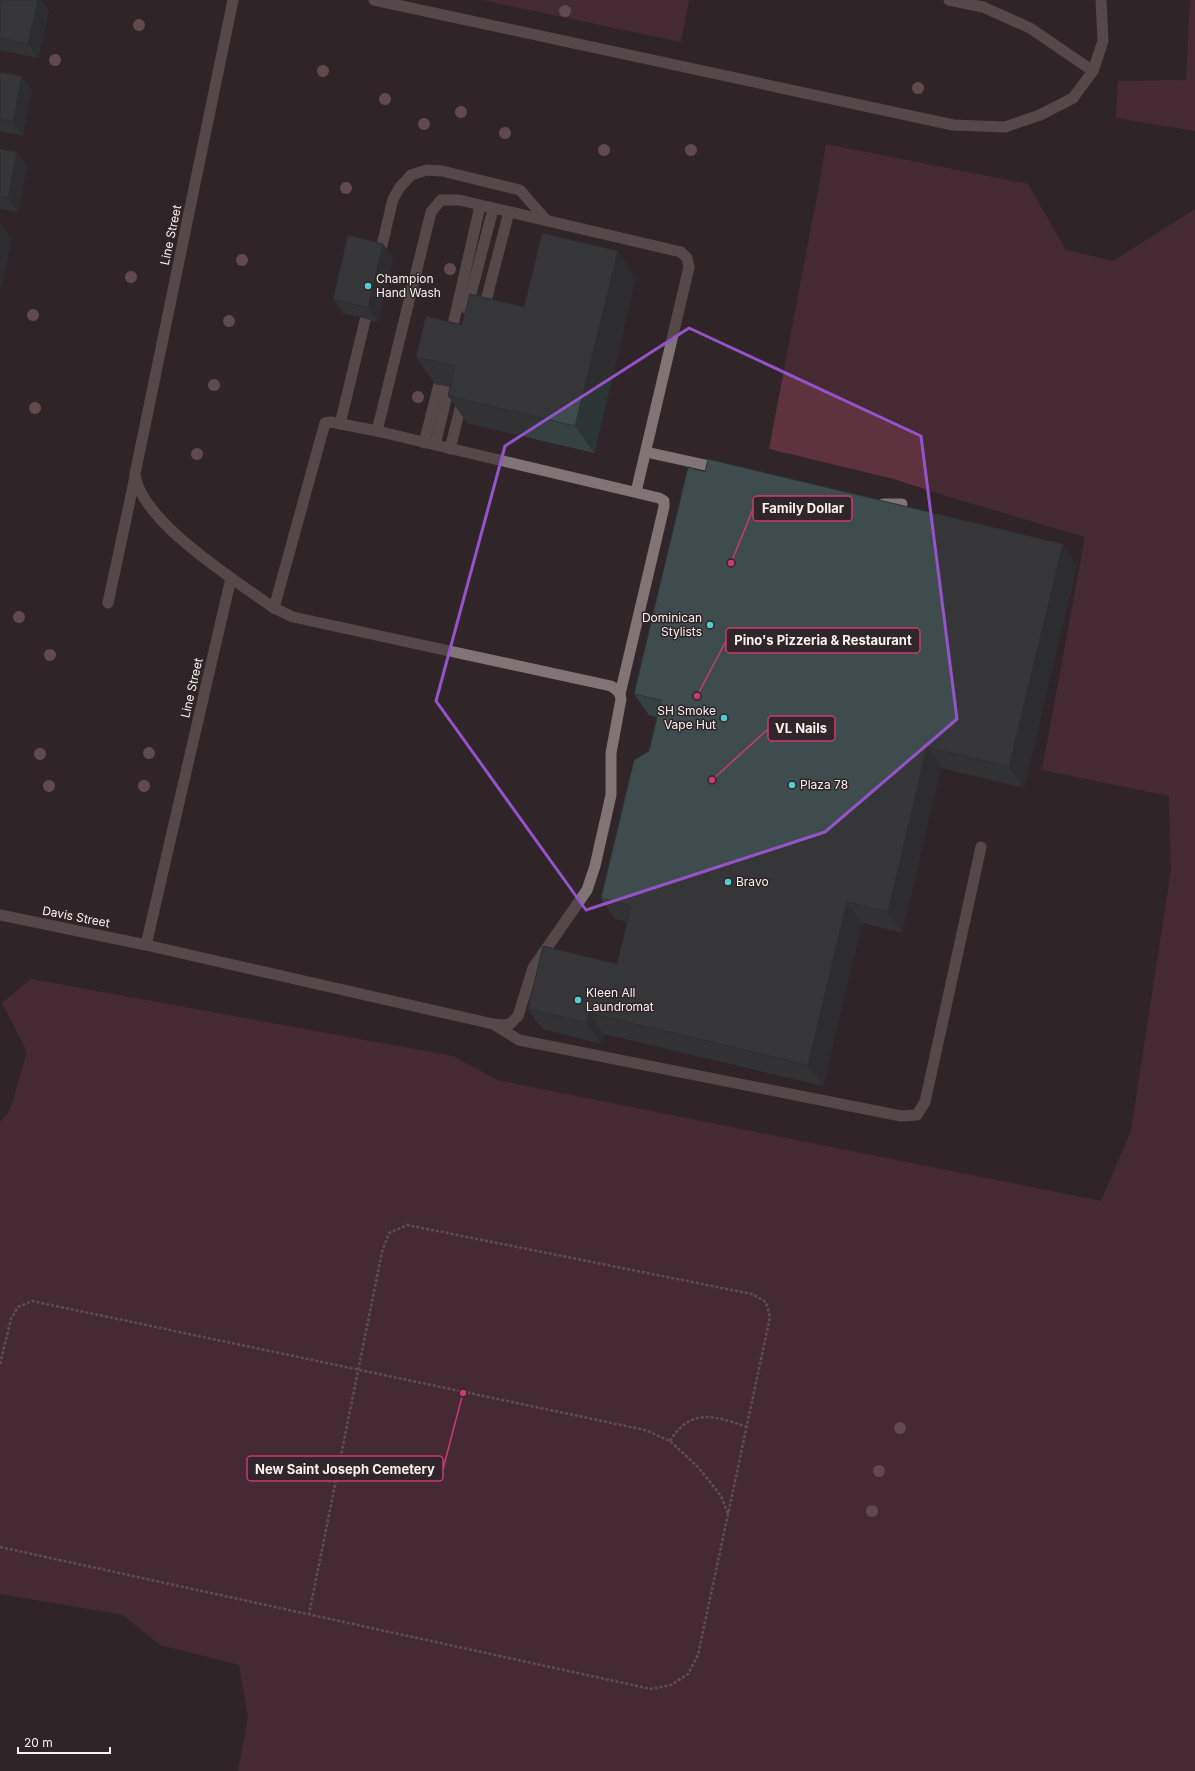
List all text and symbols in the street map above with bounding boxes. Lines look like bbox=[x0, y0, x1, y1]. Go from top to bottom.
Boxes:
street label: Line Street bbox=[157, 203, 184, 266]
place label: Champion Hand Wash bbox=[376, 271, 441, 300]
marker: Champion Hand Wash bbox=[363, 281, 373, 291]
callout: Family Dollar bbox=[753, 496, 852, 521]
text: Family Dollar bbox=[762, 500, 845, 516]
place label: Dominican Stylists bbox=[642, 610, 702, 639]
marker: Dominican Stylists bbox=[705, 620, 715, 630]
callout: Pino's Pizzeria & Restaurant bbox=[726, 628, 920, 653]
text: Pino's Pizzeria & Restaurant bbox=[734, 632, 912, 648]
street label: Line Street bbox=[177, 656, 206, 719]
place label: SH Smoke Vape Hut bbox=[657, 703, 716, 732]
marker: SH Smoke Vape Hut bbox=[719, 713, 729, 723]
callout: VL Nails bbox=[768, 716, 835, 741]
text: VL Nails bbox=[775, 720, 827, 736]
place label: Plaza 78 bbox=[800, 777, 848, 792]
marker: Plaza 78 bbox=[787, 780, 797, 790]
place label: Bravo bbox=[736, 874, 769, 889]
marker: Bravo bbox=[723, 877, 733, 887]
street label: Davis Street bbox=[41, 903, 111, 930]
place label: Kleen All Laundromat bbox=[586, 985, 654, 1014]
marker: Kleen All Laundromat bbox=[573, 995, 583, 1005]
callout: New Saint Joseph Cemetery bbox=[247, 1456, 443, 1481]
text: New Saint Joseph Cemetery bbox=[255, 1461, 435, 1477]
scale bar bbox=[18, 1729, 110, 1755]
text: 20 m bbox=[24, 1735, 53, 1750]

